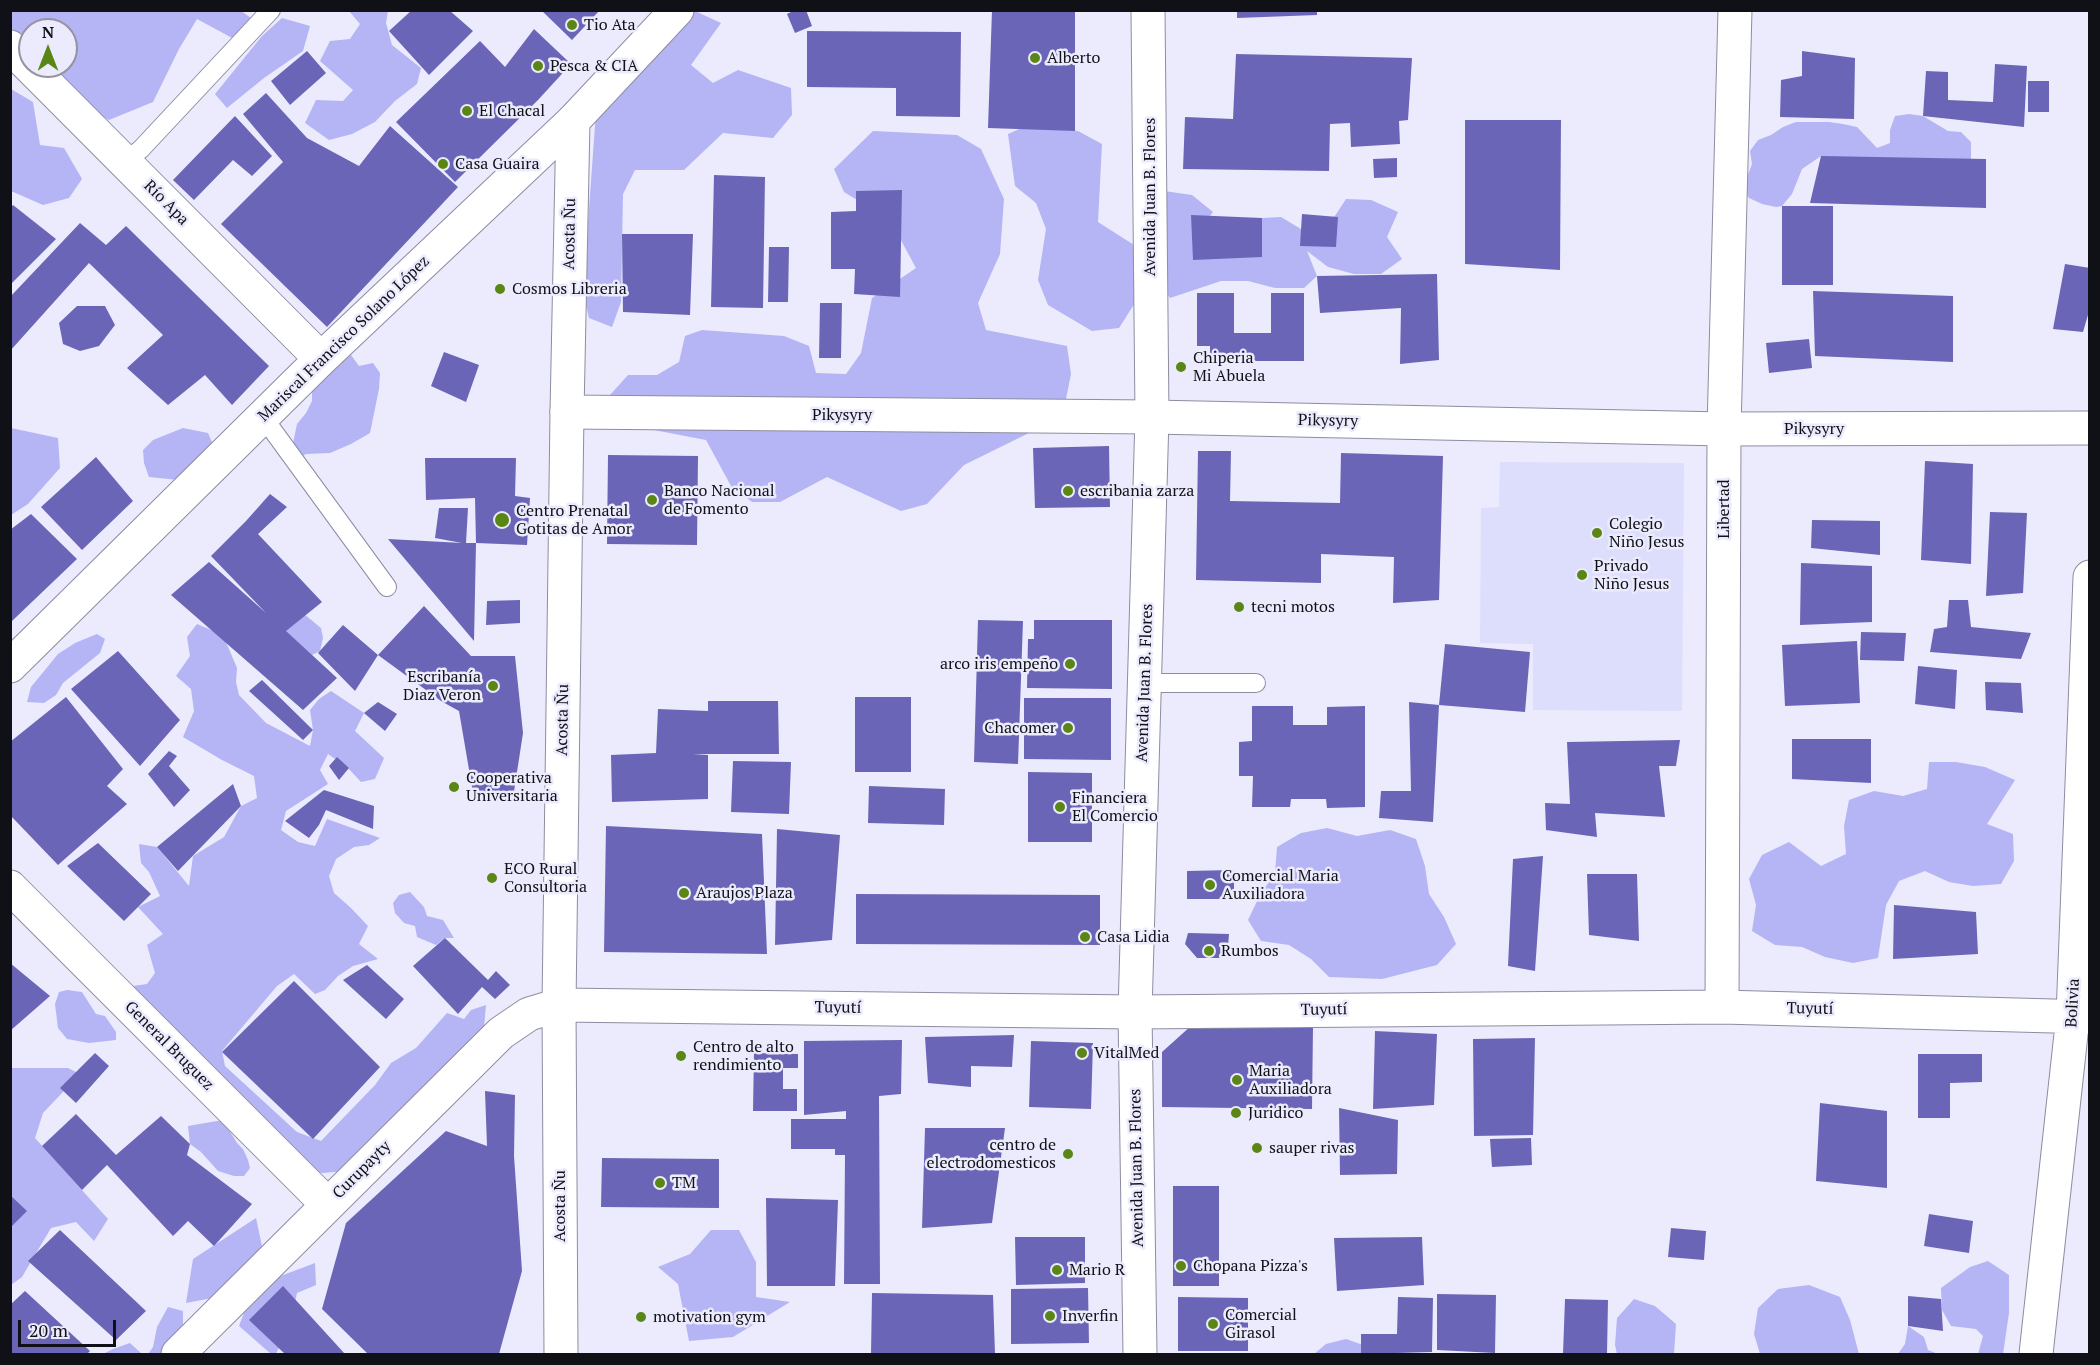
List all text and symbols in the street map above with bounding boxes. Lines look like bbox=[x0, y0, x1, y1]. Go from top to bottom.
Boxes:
place label: Tio Ata bbox=[584, 15, 636, 35]
north arrow bbox=[18, 18, 78, 78]
marker: Tio Ata bbox=[565, 18, 579, 32]
text: N bbox=[42, 21, 54, 43]
place label: Alberto bbox=[1047, 48, 1100, 68]
marker: Alberto bbox=[1028, 51, 1042, 65]
place label: Pesca & CIA bbox=[550, 56, 638, 76]
marker: Pesca & CIA bbox=[531, 59, 545, 73]
place label: El Chacal bbox=[479, 101, 545, 121]
marker: El Chacal bbox=[460, 104, 474, 118]
street label: Avenida Juan B. Flores bbox=[1140, 118, 1160, 276]
place label: Casa Guaira bbox=[455, 154, 540, 174]
marker: Casa Guaira bbox=[436, 157, 450, 171]
street label: Río Apa bbox=[139, 176, 193, 230]
street label: Acosta Ñu bbox=[560, 198, 580, 270]
street label: Mariscal Francisco Solano López bbox=[254, 252, 434, 426]
place label: Cosmos Libreria bbox=[512, 279, 627, 299]
marker: Cosmos Libreria bbox=[493, 282, 507, 296]
place label: Chiperia Mi Abuela bbox=[1193, 348, 1265, 386]
marker: Chiperia Mi Abuela bbox=[1174, 360, 1188, 374]
street label: Pikysyry bbox=[812, 405, 872, 425]
street label: Pikysyry bbox=[1298, 411, 1358, 431]
street label: Pikysyry bbox=[1784, 419, 1844, 439]
street label: Libertad bbox=[1714, 479, 1734, 539]
place label: Banco Nacional de Fomento bbox=[664, 481, 775, 519]
place label: escribania zarza bbox=[1080, 481, 1194, 501]
marker: escribania zarza bbox=[1061, 484, 1075, 498]
marker: Banco Nacional de Fomento bbox=[645, 493, 659, 507]
place label: Centro Prenatal Gotitas de Amor bbox=[516, 501, 632, 539]
marker: Centro Prenatal Gotitas de Amor bbox=[493, 511, 511, 529]
place label: Colegio Niño Jesus bbox=[1609, 514, 1684, 552]
marker: Colegio Niño Jesus bbox=[1590, 526, 1604, 540]
place label: Privado Niño Jesus bbox=[1594, 556, 1669, 594]
marker: Privado Niño Jesus bbox=[1575, 568, 1589, 582]
place label: tecni motos bbox=[1251, 597, 1335, 617]
marker: tecni motos bbox=[1232, 600, 1246, 614]
street label: Avenida Juan B. Flores bbox=[1133, 603, 1157, 763]
place label: arco iris empeño bbox=[940, 654, 1058, 674]
marker: arco iris empeño bbox=[1063, 657, 1077, 671]
place label: Escribanía Diaz Veron bbox=[403, 667, 481, 705]
marker: Escribanía Diaz Veron bbox=[486, 679, 500, 693]
street label: Acosta Ñu bbox=[553, 684, 573, 756]
place label: Chacomer bbox=[984, 718, 1056, 738]
marker: Chacomer bbox=[1061, 721, 1075, 735]
place label: Cooperativa Universitaria bbox=[466, 768, 558, 806]
marker: Cooperativa Universitaria bbox=[447, 780, 461, 794]
place label: Financiera El Comercio bbox=[1072, 788, 1158, 826]
marker: Financiera El Comercio bbox=[1053, 800, 1067, 814]
place label: ECO Rural Consultoria bbox=[504, 859, 587, 897]
place label: Comercial Maria Auxiliadora bbox=[1222, 866, 1339, 904]
marker: ECO Rural Consultoria bbox=[485, 871, 499, 885]
marker: Comercial Maria Auxiliadora bbox=[1203, 878, 1217, 892]
place label: Araujos Plaza bbox=[696, 883, 793, 903]
marker: Araujos Plaza bbox=[677, 886, 691, 900]
place label: Casa Lidia bbox=[1097, 927, 1170, 947]
marker: Casa Lidia bbox=[1078, 930, 1092, 944]
place label: Rumbos bbox=[1221, 941, 1279, 961]
marker: Rumbos bbox=[1202, 944, 1216, 958]
street label: Bolivia bbox=[2062, 978, 2084, 1028]
street label: General Bruguez bbox=[120, 997, 218, 1095]
street label: Tuyutí bbox=[815, 998, 861, 1018]
street label: Tuyutí bbox=[1787, 999, 1833, 1019]
street label: Tuyutí bbox=[1301, 1000, 1347, 1020]
place label: Centro de alto rendimiento bbox=[693, 1037, 794, 1075]
place label: VitalMed bbox=[1094, 1043, 1159, 1063]
marker: VitalMed bbox=[1075, 1046, 1089, 1060]
marker: Centro de alto rendimiento bbox=[674, 1049, 688, 1063]
place label: Maria Auxiliadora bbox=[1249, 1061, 1332, 1099]
marker: Maria Auxiliadora bbox=[1230, 1073, 1244, 1087]
street label: Avenida Juan B. Flores bbox=[1126, 1089, 1148, 1247]
place label: Juridico bbox=[1248, 1103, 1303, 1123]
marker: Juridico bbox=[1229, 1106, 1243, 1120]
place label: centro de electrodomesticos bbox=[927, 1135, 1056, 1173]
street label: Curupayty bbox=[329, 1137, 395, 1203]
place label: sauper rivas bbox=[1269, 1138, 1354, 1158]
marker: sauper rivas bbox=[1250, 1141, 1264, 1155]
marker: centro de electrodomesticos bbox=[1061, 1147, 1075, 1161]
street label: Acosta Ñu bbox=[550, 1170, 570, 1242]
place label: TM bbox=[672, 1173, 696, 1193]
marker: TM bbox=[653, 1176, 667, 1190]
place label: Chopana Pizza's bbox=[1193, 1256, 1308, 1276]
marker: Chopana Pizza's bbox=[1174, 1259, 1188, 1273]
place label: Mario R bbox=[1069, 1260, 1125, 1280]
marker: Mario R bbox=[1050, 1263, 1064, 1277]
place label: Comercial Girasol bbox=[1225, 1305, 1297, 1343]
place label: Inverfin bbox=[1062, 1306, 1118, 1326]
place label: motivation gym bbox=[653, 1307, 766, 1327]
scale bar bbox=[21, 1308, 118, 1346]
marker: Inverfin bbox=[1043, 1309, 1057, 1323]
marker: motivation gym bbox=[634, 1310, 648, 1324]
marker: Comercial Girasol bbox=[1206, 1317, 1220, 1331]
text: 20 m bbox=[29, 1318, 68, 1342]

